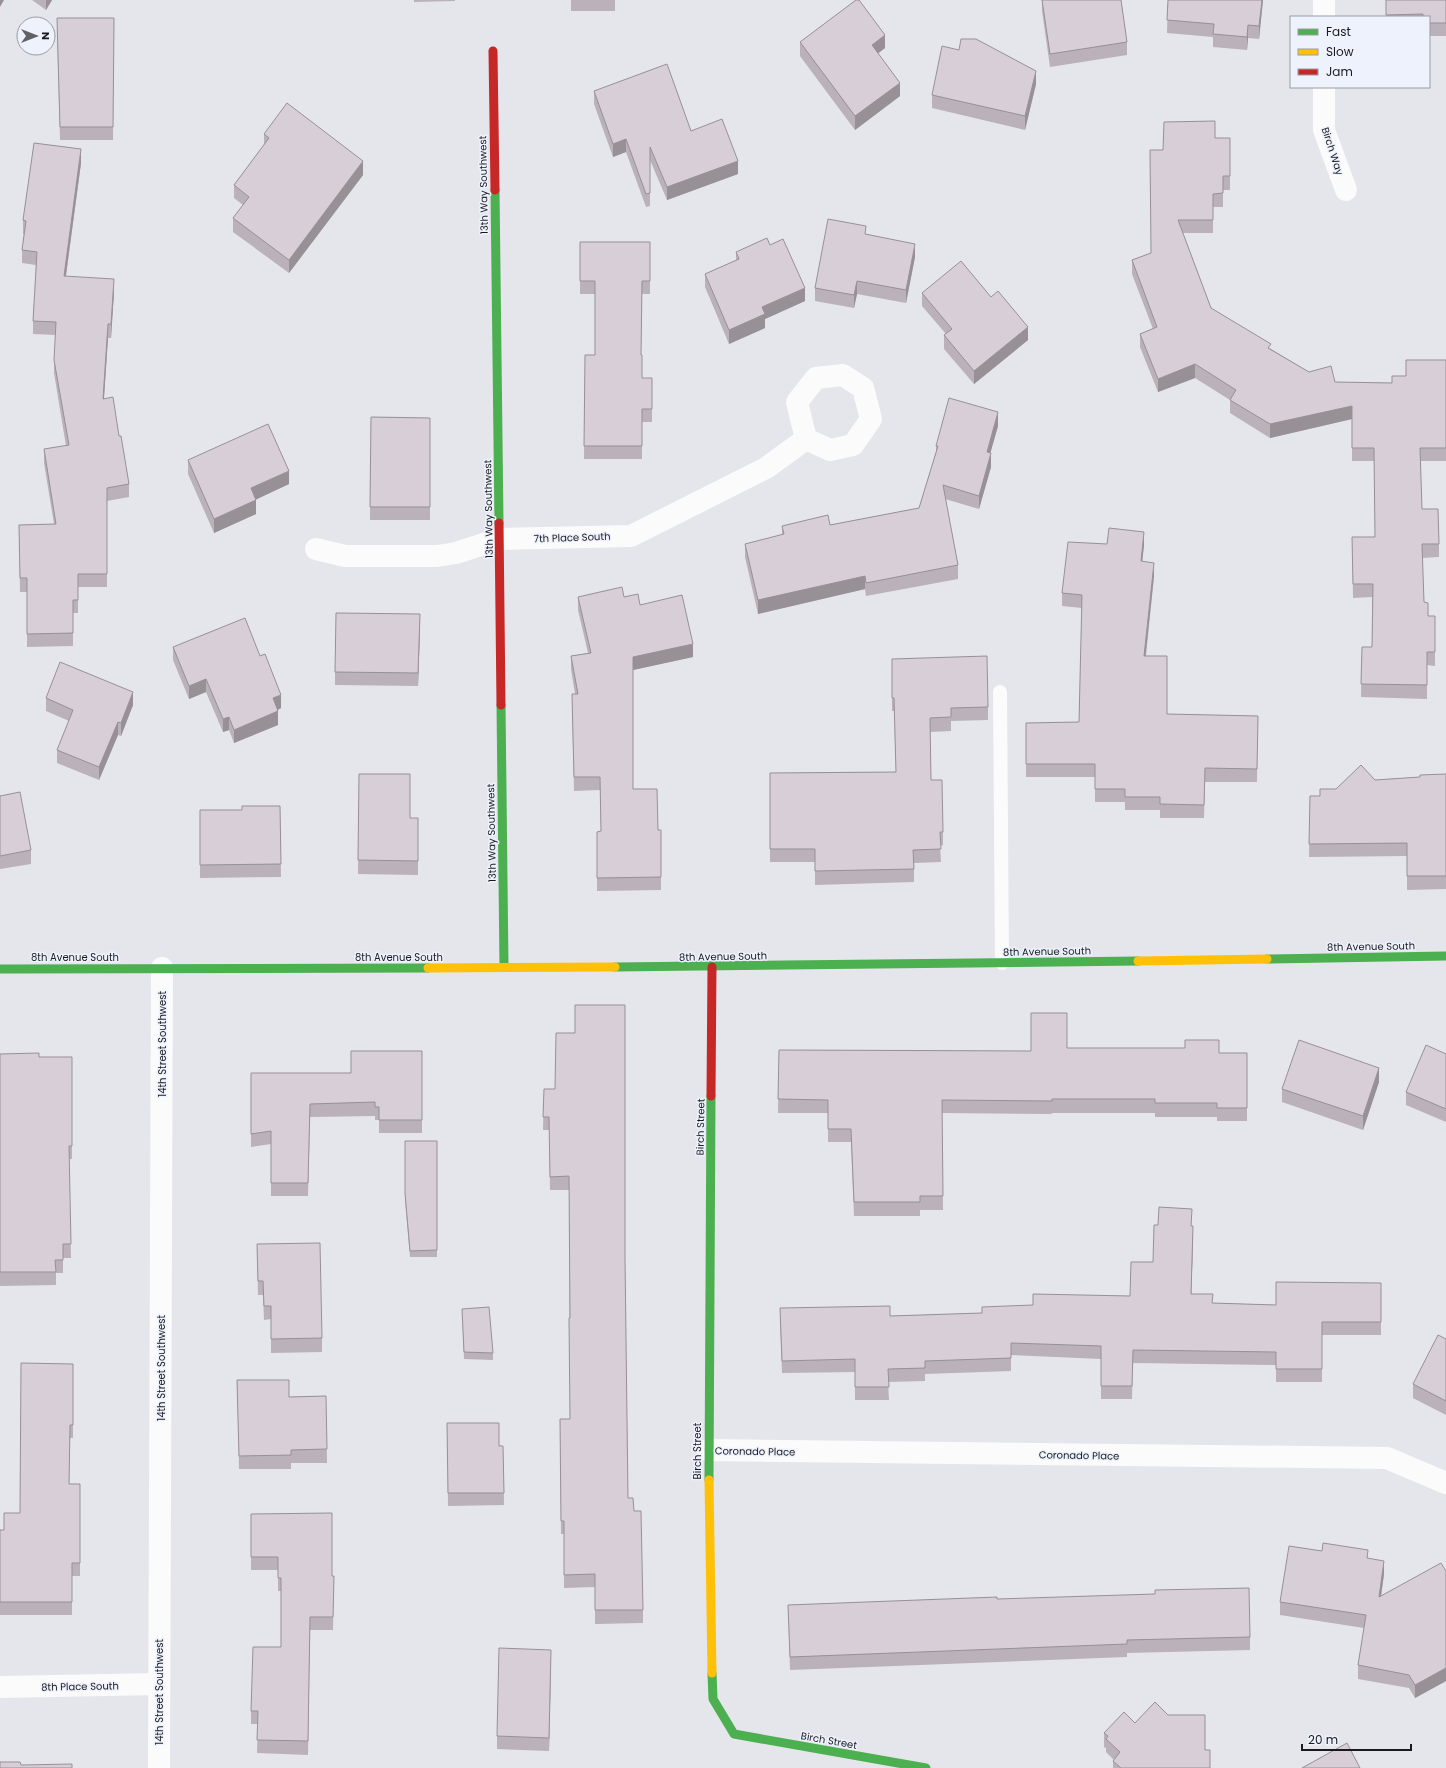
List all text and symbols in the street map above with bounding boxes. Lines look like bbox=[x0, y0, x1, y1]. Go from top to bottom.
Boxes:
north arrow bbox=[16, 16, 56, 56]
legend bbox=[1290, 16, 1430, 88]
text: Fast bbox=[1326, 23, 1351, 40]
text: N bbox=[38, 32, 54, 40]
text: Slow bbox=[1326, 43, 1354, 60]
text: Jam bbox=[1326, 63, 1353, 80]
street label: Birch Way bbox=[1318, 125, 1347, 177]
street label: 13th Way Southwest bbox=[475, 135, 492, 234]
street label: 13th Way Southwest bbox=[480, 459, 497, 558]
street label: 7th Place South bbox=[533, 529, 611, 546]
street label: 13th Way Southwest bbox=[483, 783, 500, 882]
street label: 8th Avenue South bbox=[1327, 938, 1415, 955]
street label: 8th Avenue South bbox=[1003, 943, 1091, 960]
street label: 8th Avenue South bbox=[679, 948, 767, 965]
street label: 8th Avenue South bbox=[31, 950, 119, 965]
street label: 8th Avenue South bbox=[355, 950, 443, 965]
street label: 14th Street Southwest bbox=[155, 991, 170, 1097]
street label: Birch Street bbox=[693, 1098, 709, 1156]
street label: 14th Street Southwest bbox=[154, 1315, 169, 1421]
street label: Birch Street bbox=[690, 1422, 705, 1479]
street label: Coronado Place bbox=[715, 1443, 795, 1460]
street label: Coronado Place bbox=[1039, 1447, 1119, 1464]
street label: 14th Street Southwest bbox=[152, 1639, 167, 1745]
street label: 8th Place South bbox=[41, 1678, 119, 1695]
scale bar bbox=[1302, 1726, 1411, 1752]
street label: Birch Street bbox=[800, 1728, 859, 1753]
text: 20 m bbox=[1308, 1731, 1338, 1748]

